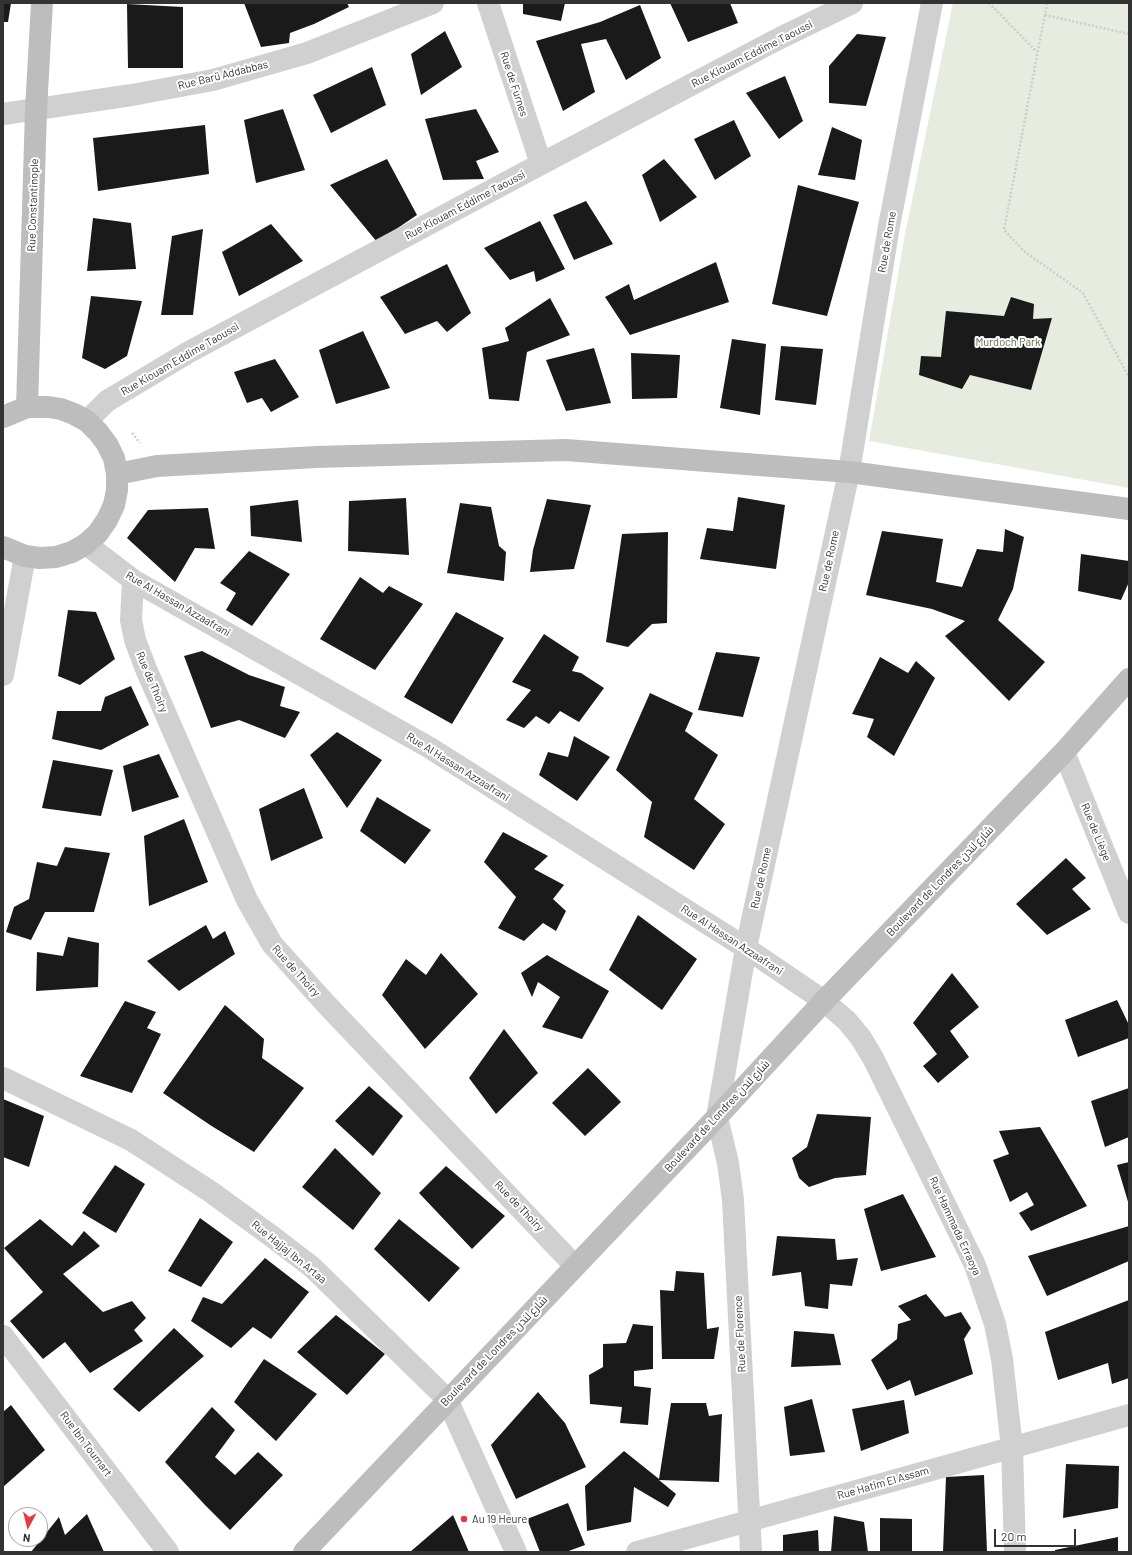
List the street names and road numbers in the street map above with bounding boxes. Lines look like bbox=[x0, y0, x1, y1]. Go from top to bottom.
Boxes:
street label: Rue Kiouam Eddime Taoussi bbox=[689, 18, 815, 90]
street label: Rue de Furnes bbox=[497, 50, 531, 118]
street label: Rue Barü Addabbas bbox=[177, 57, 269, 93]
street label: Rue Constantinople bbox=[25, 158, 41, 252]
street label: Rue Kiouam Eddime Taoussi bbox=[403, 168, 527, 242]
street label: Rue de Rome bbox=[875, 210, 899, 274]
street label: Rue Kiouam Eddime Taoussi bbox=[118, 320, 242, 398]
street label: Rue de Rome bbox=[816, 529, 842, 593]
street label: Rue Al Hassan Azzaafrani bbox=[123, 569, 233, 639]
street label: Rue de Thoiry bbox=[133, 649, 171, 715]
street label: Rue Al Hassan Azzaafrani bbox=[404, 730, 512, 804]
street label: Rue de Liège bbox=[1078, 801, 1114, 863]
street label: Boulevard de Londres شارع لندن bbox=[884, 823, 996, 939]
street label: Rue de Rome bbox=[748, 846, 774, 910]
street label: Rue Al Hassan Azzaafrani bbox=[679, 902, 785, 978]
street label: Rue de Thoiry bbox=[269, 942, 323, 1000]
street label: Boulevard de Londres شارع لندن bbox=[662, 1057, 772, 1175]
street label: Rue Hammada Erraoya bbox=[926, 1174, 984, 1278]
street label: Rue de Thoiry bbox=[492, 1178, 546, 1234]
street label: Rue Hajjaj Ibn Artaa bbox=[249, 1218, 329, 1286]
street label: Boulevard de Londres شارع لندن bbox=[438, 1293, 550, 1409]
street label: Rue de Florence bbox=[731, 1295, 749, 1373]
street label: Rue Ibn Toumart bbox=[57, 1409, 115, 1479]
street label: Rue Hatim El Assam bbox=[836, 1464, 930, 1502]

